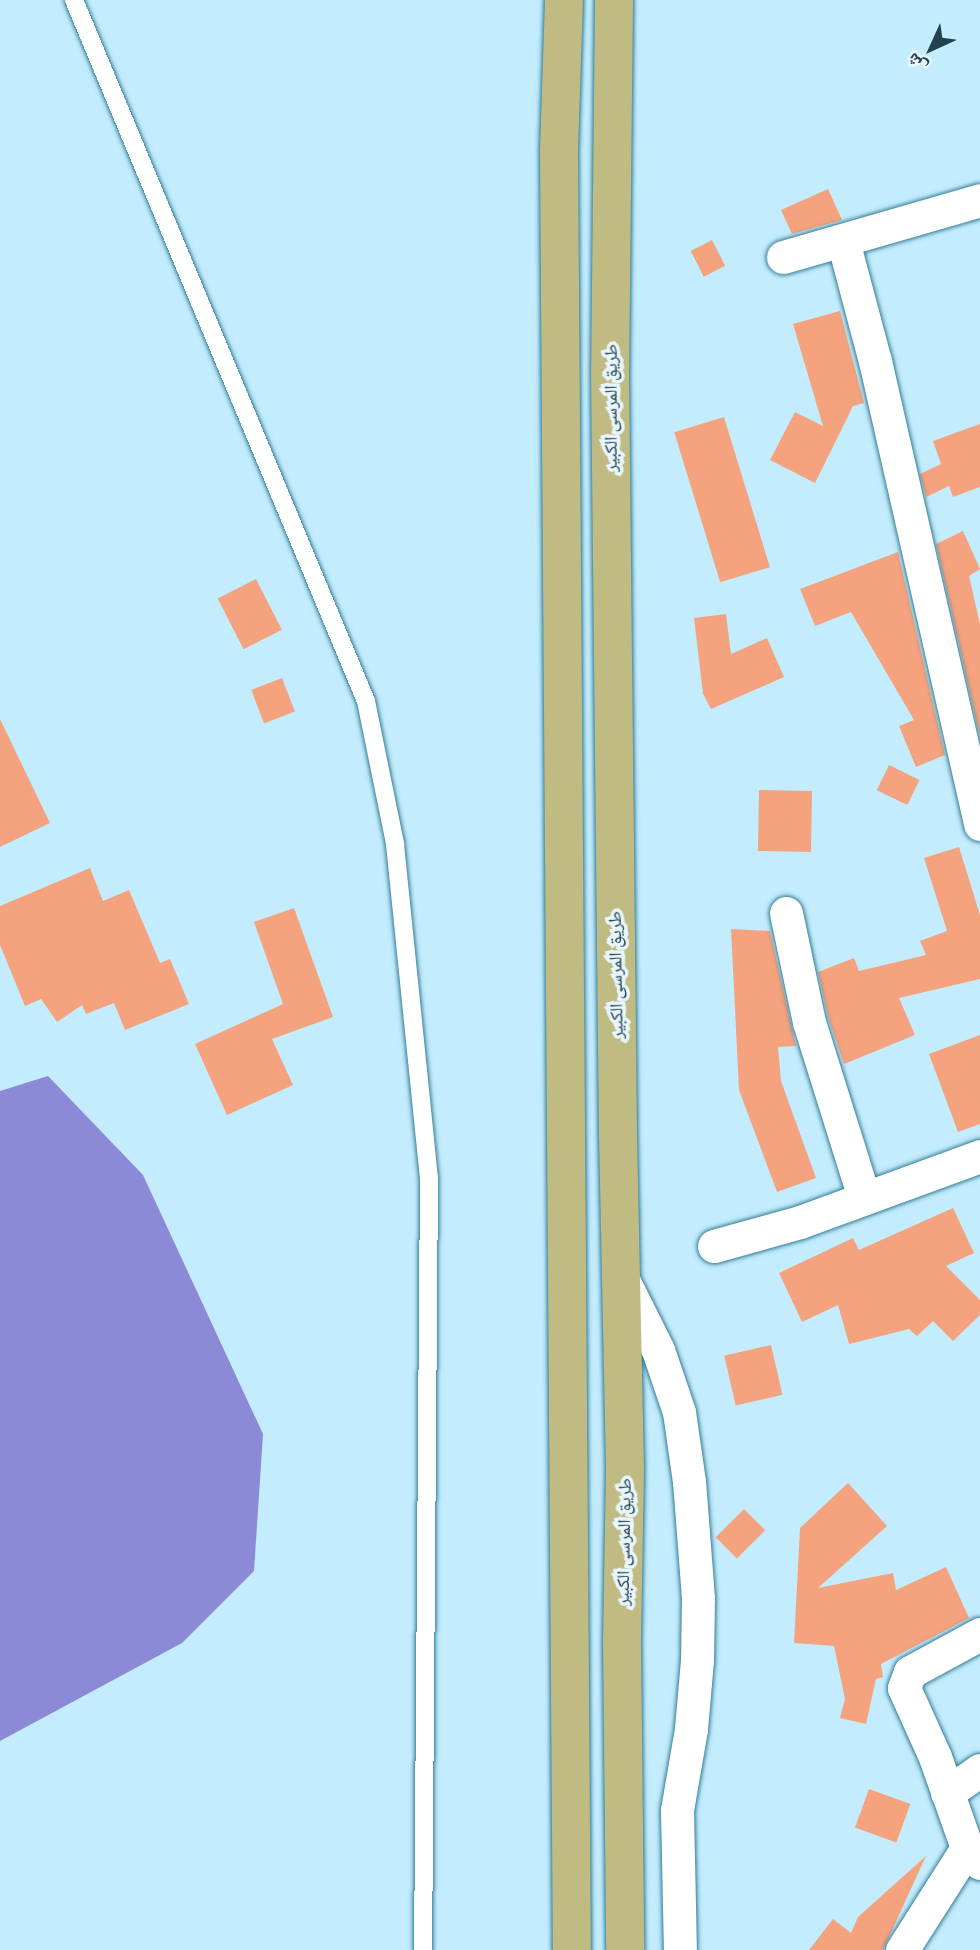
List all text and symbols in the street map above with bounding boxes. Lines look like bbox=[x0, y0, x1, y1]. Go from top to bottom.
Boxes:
north arrow bbox=[896, 14, 966, 84]
text: ش bbox=[901, 48, 932, 79]
street label: طريق المرسى الكبير bbox=[600, 344, 622, 472]
street label: طريق المرسى الكبير bbox=[604, 911, 628, 1039]
street label: طريق المرسى الكبير bbox=[612, 1478, 636, 1606]

